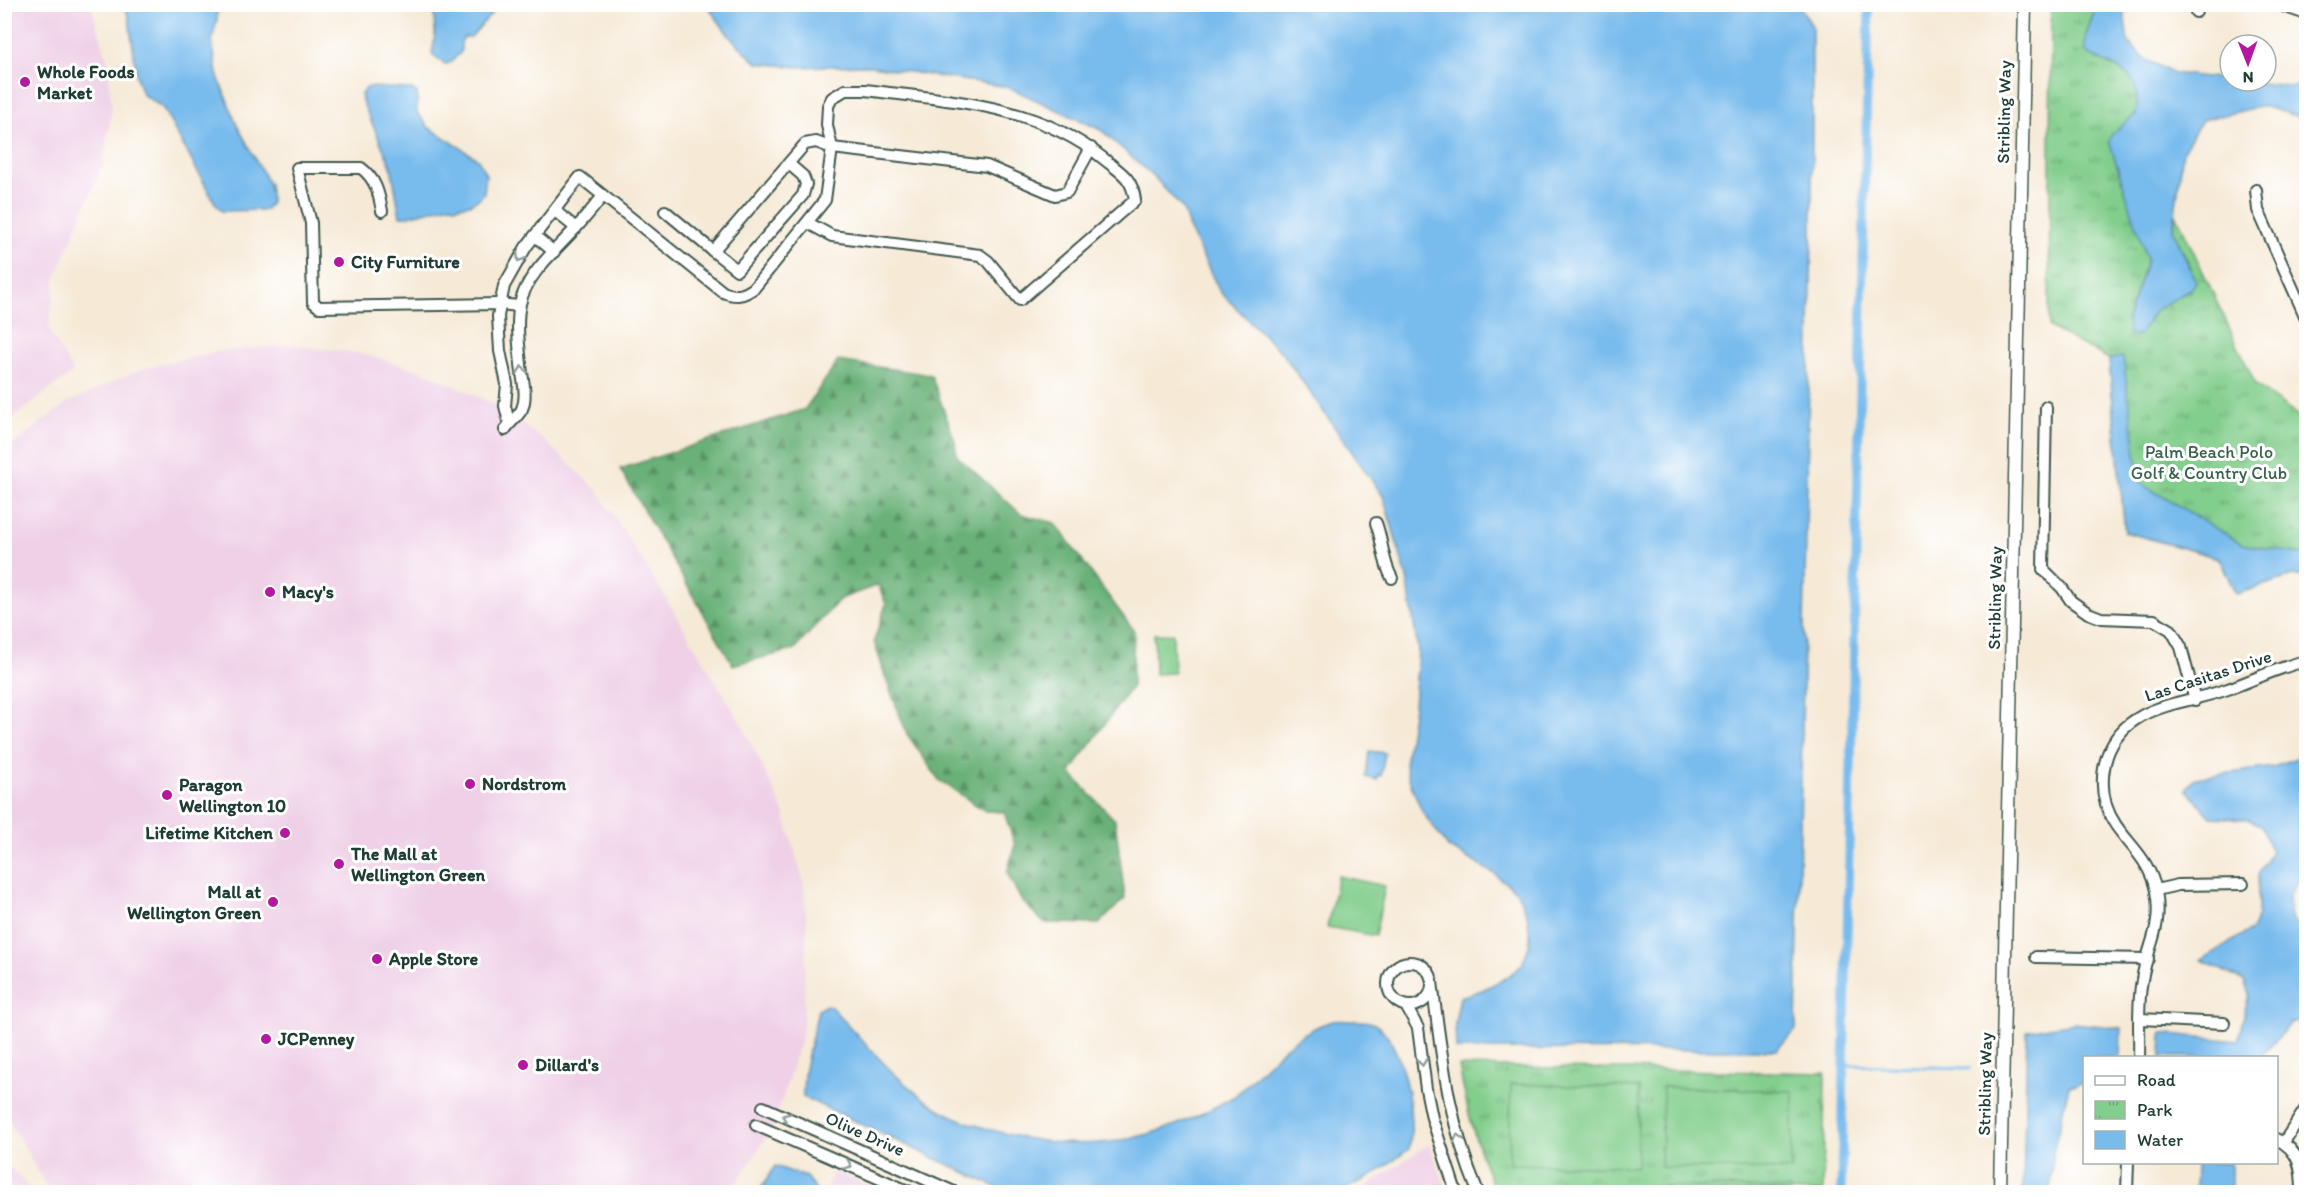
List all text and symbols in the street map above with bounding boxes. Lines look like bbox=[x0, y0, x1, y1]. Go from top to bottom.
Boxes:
north arrow bbox=[2218, 33, 2278, 93]
street label: Stribling Way bbox=[1992, 60, 2016, 164]
place label: Whole Foods Market bbox=[37, 61, 134, 104]
text: N bbox=[2243, 68, 2254, 87]
marker: Whole Foods Market bbox=[18, 75, 32, 89]
place label: City Furniture bbox=[351, 251, 460, 273]
one-way arrow bbox=[516, 251, 527, 262]
marker: City Furniture bbox=[332, 255, 346, 269]
one-way arrow bbox=[516, 365, 529, 374]
park label: Palm Beach Polo Golf & Country Club bbox=[2131, 441, 2287, 484]
street label: Stribling Way bbox=[1983, 546, 2007, 650]
place label: Macy's bbox=[282, 581, 334, 603]
marker: Macy's bbox=[263, 585, 277, 599]
street label: Las Casitas Drive bbox=[2142, 645, 2274, 707]
place label: Nordstrom bbox=[482, 773, 567, 795]
place label: Paragon Wellington 10 bbox=[179, 774, 286, 817]
marker: Nordstrom bbox=[463, 777, 477, 791]
marker: Paragon Wellington 10 bbox=[160, 788, 174, 802]
place label: Lifetime Kitchen bbox=[145, 822, 274, 844]
marker: Lifetime Kitchen bbox=[278, 826, 292, 840]
place label: The Mall at Wellington Green bbox=[350, 843, 485, 886]
marker: The Mall at Wellington Green bbox=[332, 857, 346, 871]
place label: Mall at Wellington Green bbox=[127, 881, 261, 924]
marker: Mall at Wellington Green bbox=[266, 895, 280, 909]
place label: Apple Store bbox=[388, 948, 478, 970]
marker: Apple Store bbox=[370, 952, 384, 966]
place label: JCPenney bbox=[277, 1028, 355, 1050]
marker: JCPenney bbox=[259, 1032, 273, 1046]
street label: Stribling Way bbox=[1973, 1032, 1997, 1136]
place label: Dillard's bbox=[535, 1054, 599, 1076]
legend bbox=[2083, 1056, 2278, 1164]
one-way arrow bbox=[1416, 1057, 1428, 1066]
marker: Dillard's bbox=[516, 1058, 530, 1072]
text: Road bbox=[2137, 1069, 2176, 1091]
text: Park bbox=[2137, 1099, 2172, 1121]
street label: Olive Drive bbox=[822, 1107, 908, 1161]
one-way arrow bbox=[781, 1112, 792, 1124]
text: Water bbox=[2137, 1129, 2183, 1151]
one-way arrow bbox=[1452, 1133, 1465, 1143]
one-way arrow bbox=[842, 1158, 853, 1170]

